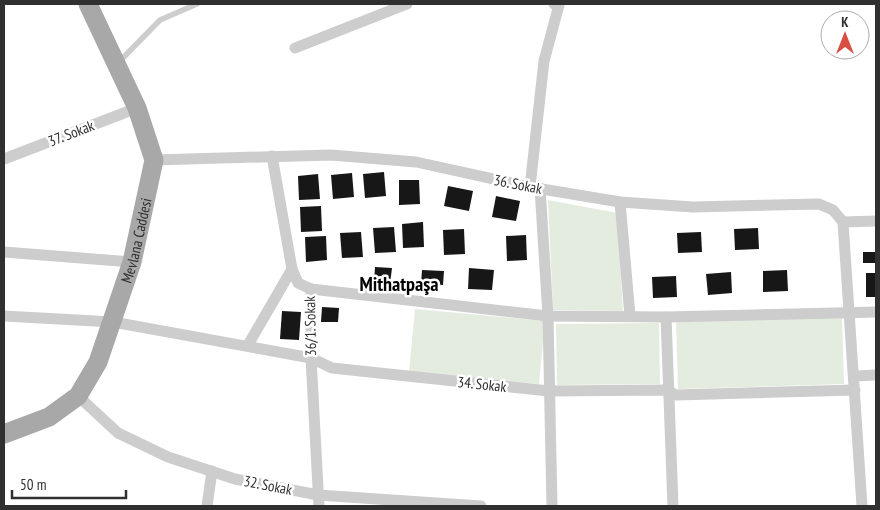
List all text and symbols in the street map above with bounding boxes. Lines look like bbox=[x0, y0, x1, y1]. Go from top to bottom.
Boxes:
north arrow bbox=[820, 10, 870, 60]
text: K bbox=[841, 13, 849, 31]
street label: 37. Sokak bbox=[45, 116, 97, 150]
street label: 36. Sokak bbox=[492, 170, 544, 198]
street label: Mevlana Caddesi bbox=[116, 196, 155, 285]
district label: Mithatpaşa bbox=[359, 271, 439, 297]
street label: 36/1. Sokak bbox=[300, 296, 320, 356]
street label: 34. Sokak bbox=[457, 372, 507, 396]
scale bar bbox=[12, 468, 126, 500]
street label: 32. Sokak bbox=[242, 471, 294, 499]
text: 50 m bbox=[20, 475, 46, 494]

